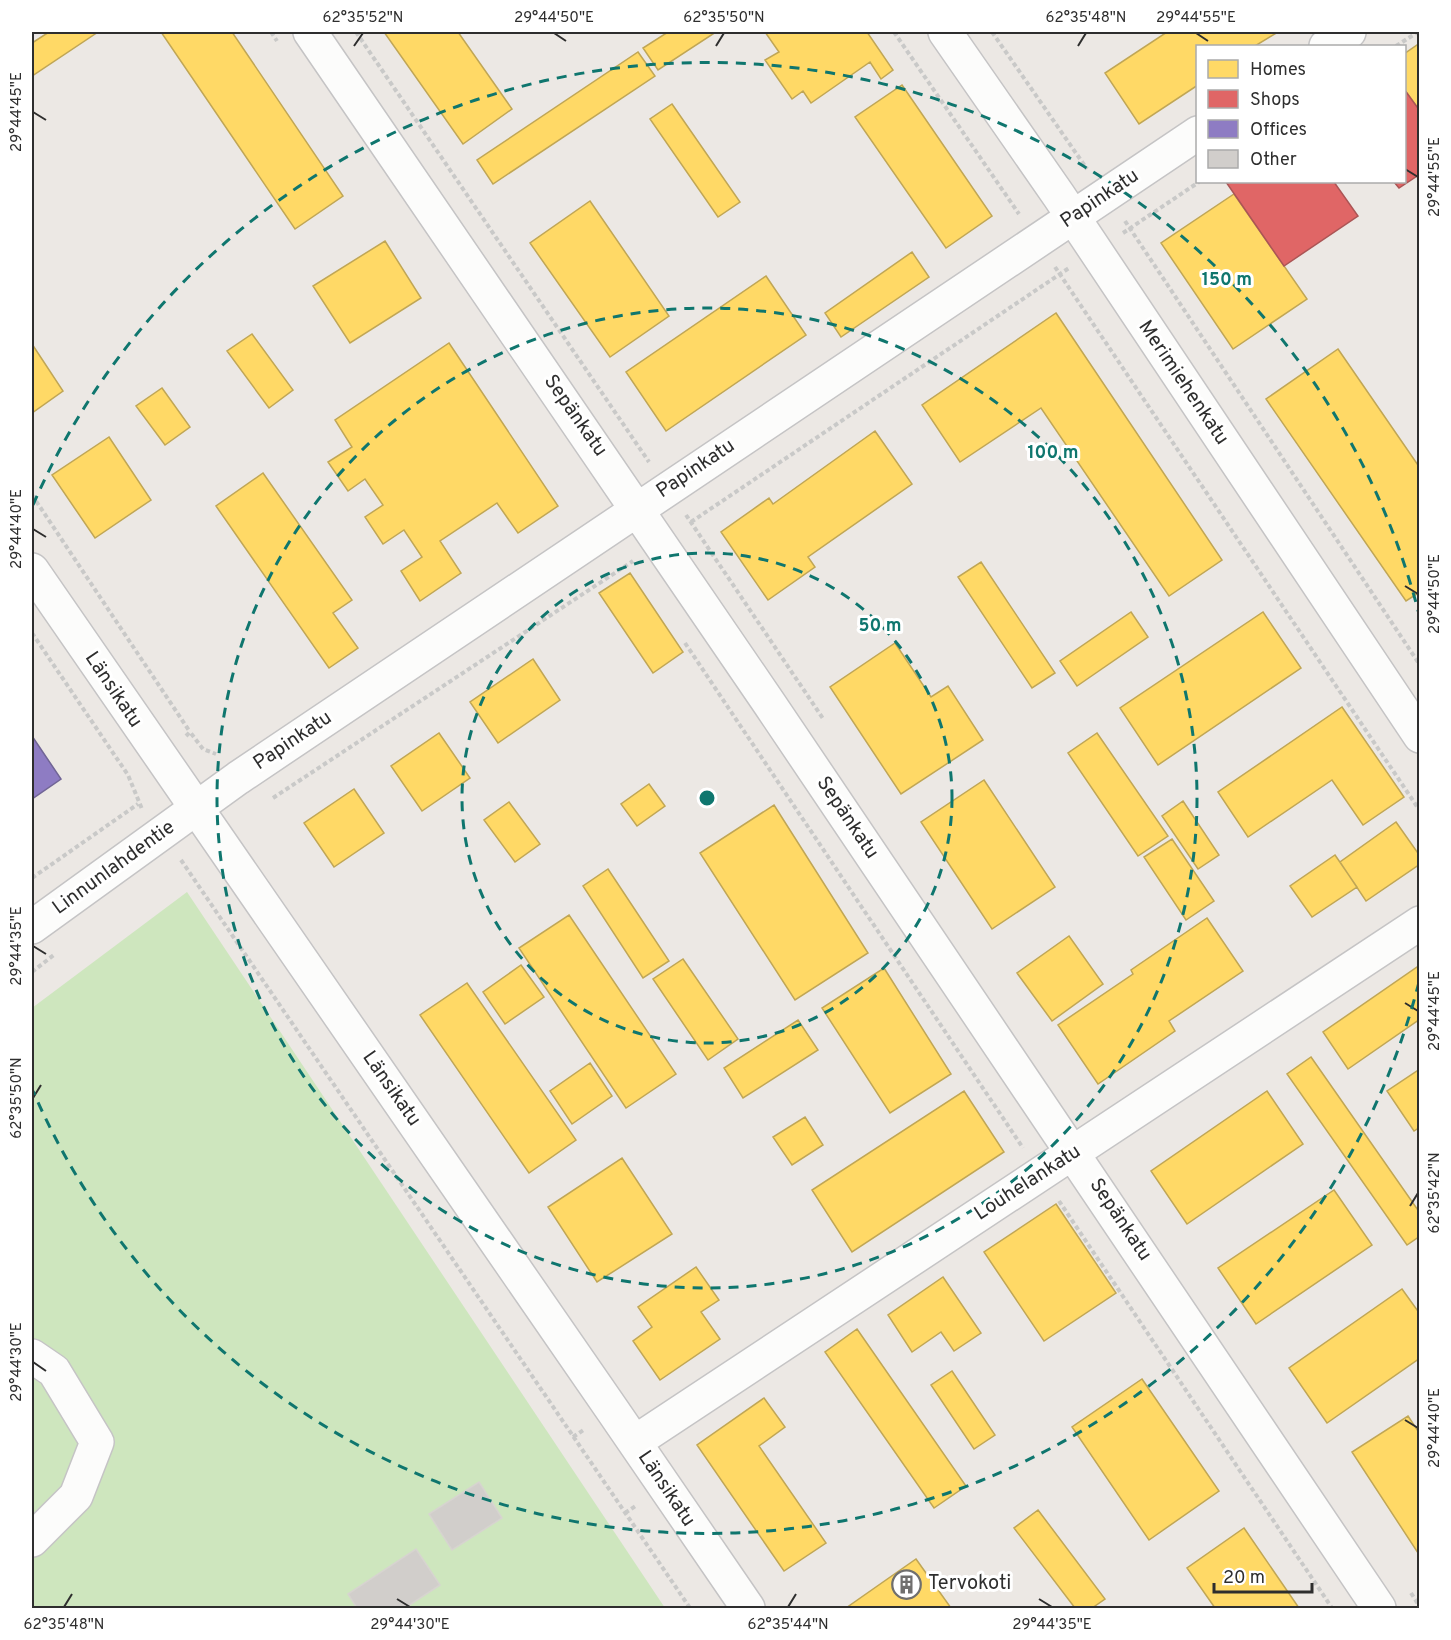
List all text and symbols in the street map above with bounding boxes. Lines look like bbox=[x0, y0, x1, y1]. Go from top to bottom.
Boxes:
text: 62°35'52"N bbox=[323, 9, 403, 28]
text: 29°44'50"E bbox=[514, 9, 594, 28]
text: 62°35'50"N bbox=[683, 9, 765, 28]
text: 62°35'48"N bbox=[1046, 9, 1126, 28]
text: 29°44'55"E bbox=[1156, 9, 1236, 28]
legend bbox=[1196, 45, 1406, 183]
text: Homes bbox=[1250, 59, 1306, 82]
text: 29°44'45"E bbox=[8, 72, 27, 152]
text: Shops bbox=[1250, 89, 1300, 112]
text: Offices bbox=[1250, 119, 1307, 142]
text: 29°44'55"E bbox=[1426, 137, 1445, 217]
text: Other bbox=[1250, 149, 1297, 172]
street label: Papinkatu bbox=[1056, 163, 1144, 235]
text: 150 m bbox=[1202, 269, 1252, 292]
street label: Merimiehenkatu bbox=[1132, 316, 1234, 450]
street label: Sepänkatu bbox=[537, 370, 613, 462]
street label: Papinkatu bbox=[652, 433, 740, 505]
text: 100 m bbox=[1027, 442, 1079, 465]
text: 29°44'40"E bbox=[8, 489, 27, 569]
text: 29°44'50"E bbox=[1426, 554, 1445, 634]
text: 50 m bbox=[858, 615, 902, 638]
street label: Länsikatu bbox=[78, 647, 148, 733]
street label: Papinkatu bbox=[249, 705, 337, 777]
street label: Sepänkatu bbox=[810, 772, 884, 864]
centre of rings bbox=[697, 788, 717, 808]
street label: Linnunlahdentie bbox=[48, 815, 180, 921]
text: 29°44'35"E bbox=[8, 906, 27, 986]
text: 29°44'45"E bbox=[1426, 971, 1445, 1051]
street label: Länsikatu bbox=[356, 1046, 426, 1132]
text: 62°35'50"N bbox=[8, 1057, 27, 1139]
street label: Louhelankatu bbox=[970, 1139, 1086, 1227]
text: 62°35'42"N bbox=[1426, 1153, 1445, 1233]
street label: Sepänkatu bbox=[1083, 1174, 1157, 1266]
text: 29°44'30"E bbox=[8, 1322, 27, 1402]
text: 29°44'40"E bbox=[1426, 1388, 1445, 1468]
street label: Länsikatu bbox=[631, 1446, 701, 1532]
scale bar bbox=[1214, 1556, 1312, 1594]
text: 20 m bbox=[1223, 1567, 1265, 1590]
building icon: Tervokoti bbox=[891, 1568, 923, 1600]
place label: Tervokoti bbox=[928, 1571, 1011, 1597]
text: 62°35'48"N bbox=[24, 1616, 104, 1635]
text: 29°44'30"E bbox=[370, 1616, 450, 1635]
text: 62°35'44"N bbox=[747, 1616, 829, 1635]
text: 29°44'35"E bbox=[1012, 1616, 1092, 1635]

